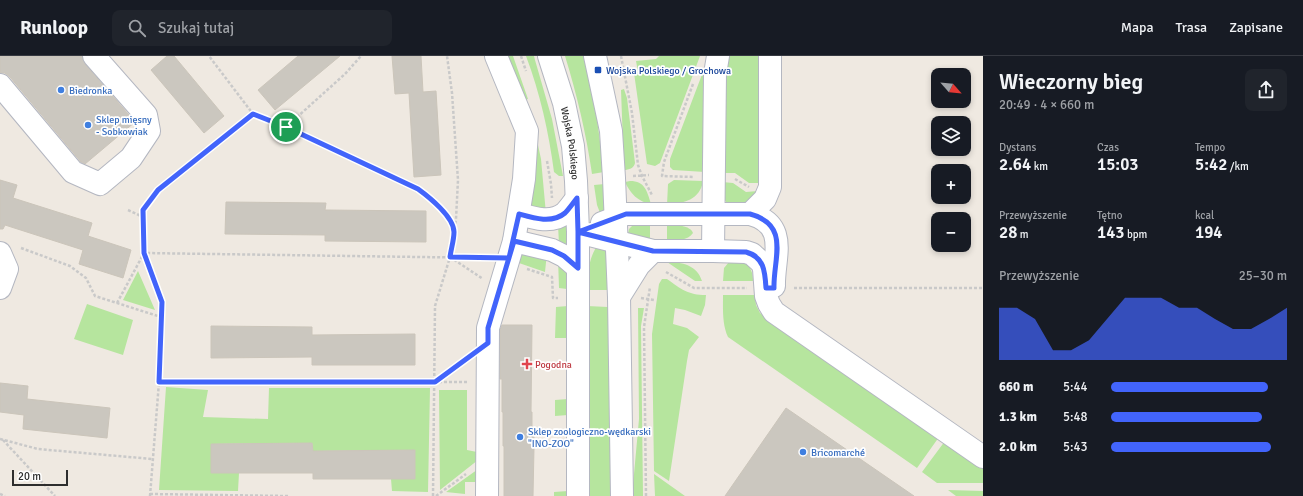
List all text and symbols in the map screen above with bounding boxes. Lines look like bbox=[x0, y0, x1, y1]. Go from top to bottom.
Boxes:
search box bbox=[112, 10, 392, 46]
text: Runloop bbox=[20, 16, 88, 40]
icon: search bbox=[126, 17, 148, 39]
text: Szukaj tutaj bbox=[158, 19, 234, 37]
text: Mapa bbox=[1121, 19, 1154, 36]
text: Trasa bbox=[1176, 19, 1207, 36]
text: Zapisane bbox=[1229, 19, 1283, 36]
marker: Wojska Polskiego / Grochowa bbox=[593, 65, 603, 75]
place label: Wojska Polskiego / Grochowa bbox=[606, 65, 731, 77]
north arrow bbox=[931, 68, 971, 108]
map controls bbox=[931, 68, 971, 252]
text: Wieczorny bieg bbox=[999, 68, 1143, 95]
button: share bbox=[1245, 69, 1287, 111]
marker: Biedronka bbox=[56, 85, 66, 95]
place label: Biedronka bbox=[69, 85, 112, 97]
text: 20:49 · 4 × 660 m bbox=[999, 97, 1094, 113]
street label: Wojska Polskiego bbox=[558, 106, 581, 180]
pin bbox=[269, 110, 303, 144]
place label: Sklep mięsny - Sobkowiak bbox=[96, 114, 152, 138]
icon: arrive bbox=[275, 116, 297, 138]
button: layers bbox=[931, 116, 971, 156]
marker: Sklep mięsny - Sobkowiak bbox=[83, 120, 93, 130]
text: Dystans bbox=[999, 141, 1036, 154]
text: Czas bbox=[1097, 141, 1119, 154]
text: Tempo bbox=[1195, 141, 1225, 154]
text: 2.64 bbox=[999, 154, 1031, 175]
text: 15:03 bbox=[1097, 154, 1139, 175]
text: 5:42 bbox=[1195, 154, 1227, 175]
text: km bbox=[1031, 160, 1048, 173]
text: /km bbox=[1227, 160, 1249, 173]
button: + bbox=[931, 164, 971, 204]
text: Przewyższenie bbox=[999, 209, 1067, 222]
text: Tętno bbox=[1097, 209, 1123, 222]
text: kcal bbox=[1195, 209, 1214, 222]
button: − bbox=[931, 212, 971, 252]
text: 28 bbox=[999, 222, 1017, 243]
text: 143 bbox=[1097, 222, 1125, 243]
text: 194 bbox=[1195, 222, 1223, 243]
text: m bbox=[1017, 228, 1029, 241]
text: bpm bbox=[1125, 228, 1147, 241]
text: Przewyższenie bbox=[999, 268, 1079, 284]
text: 25–30 m bbox=[1239, 268, 1287, 284]
marker: Pogodna bbox=[522, 359, 532, 369]
place label: Pogodna bbox=[535, 359, 572, 371]
text: 660 m bbox=[999, 379, 1033, 395]
text: 5:44 bbox=[1063, 379, 1088, 395]
text: 1.3 km bbox=[999, 409, 1037, 425]
text: 5:48 bbox=[1063, 409, 1088, 425]
place label: Sklep zoologiczno-wędkarski "INO-ZOO" bbox=[528, 426, 651, 450]
marker: Sklep zoologiczno-wędkarski "INO-ZOO" bbox=[515, 432, 525, 442]
text: 2.0 km bbox=[999, 439, 1037, 455]
text: 5:43 bbox=[1063, 439, 1088, 455]
marker: Bricomarché bbox=[798, 447, 808, 457]
place label: Bricomarché bbox=[811, 447, 865, 459]
scale bar bbox=[12, 468, 68, 487]
text: 20 m bbox=[18, 470, 41, 483]

